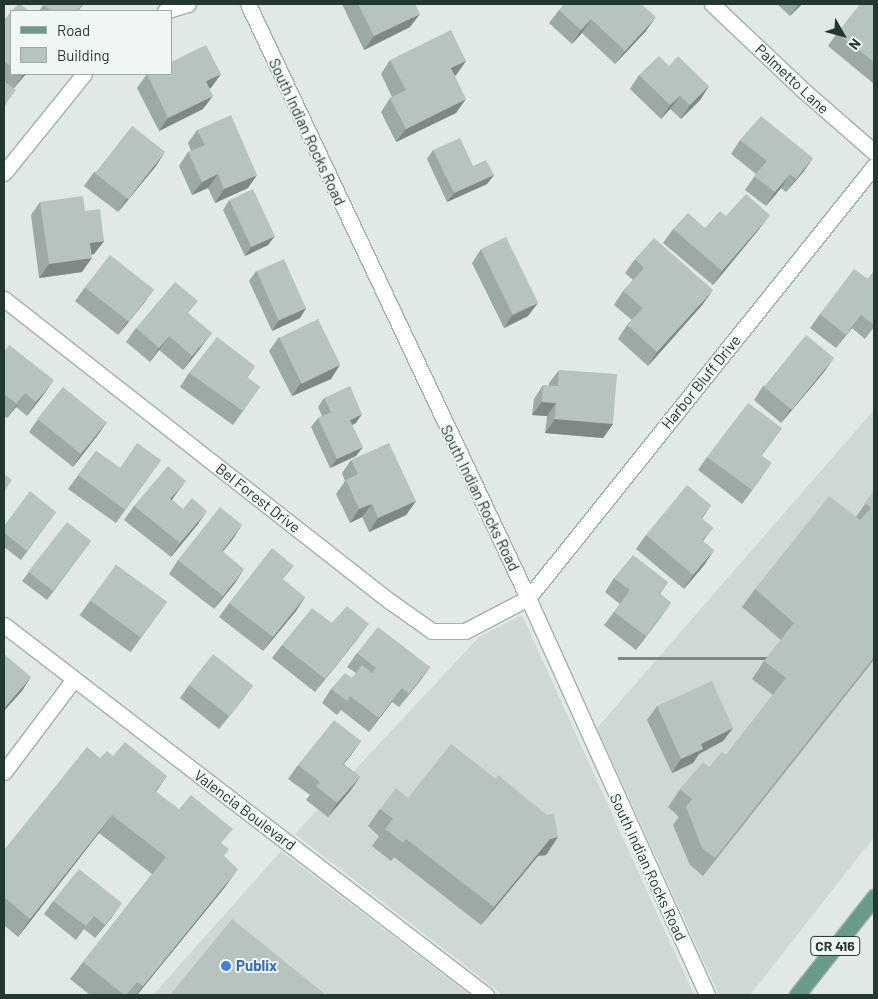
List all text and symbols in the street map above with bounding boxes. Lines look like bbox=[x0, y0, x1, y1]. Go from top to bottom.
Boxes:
legend bbox=[10, 10, 172, 75]
north arrow bbox=[818, 10, 868, 60]
text: Road bbox=[57, 21, 90, 39]
text: N bbox=[846, 36, 865, 53]
street label: Palmetto Lane bbox=[751, 40, 833, 118]
text: Building bbox=[57, 46, 110, 64]
street label: South Indian Rocks Road bbox=[265, 56, 349, 208]
street label: Harbor Bluff Drive bbox=[658, 331, 744, 433]
street label: South Indian Rocks Road bbox=[437, 422, 523, 574]
street label: Bel Forest Drive bbox=[212, 459, 304, 537]
street label: Valencia Boulevard bbox=[191, 766, 299, 854]
street label: South Indian Rocks Road bbox=[606, 791, 690, 943]
road number: CR 416 bbox=[810, 934, 860, 958]
place label: Publix bbox=[236, 957, 277, 975]
marker: Publix bbox=[220, 960, 232, 972]

